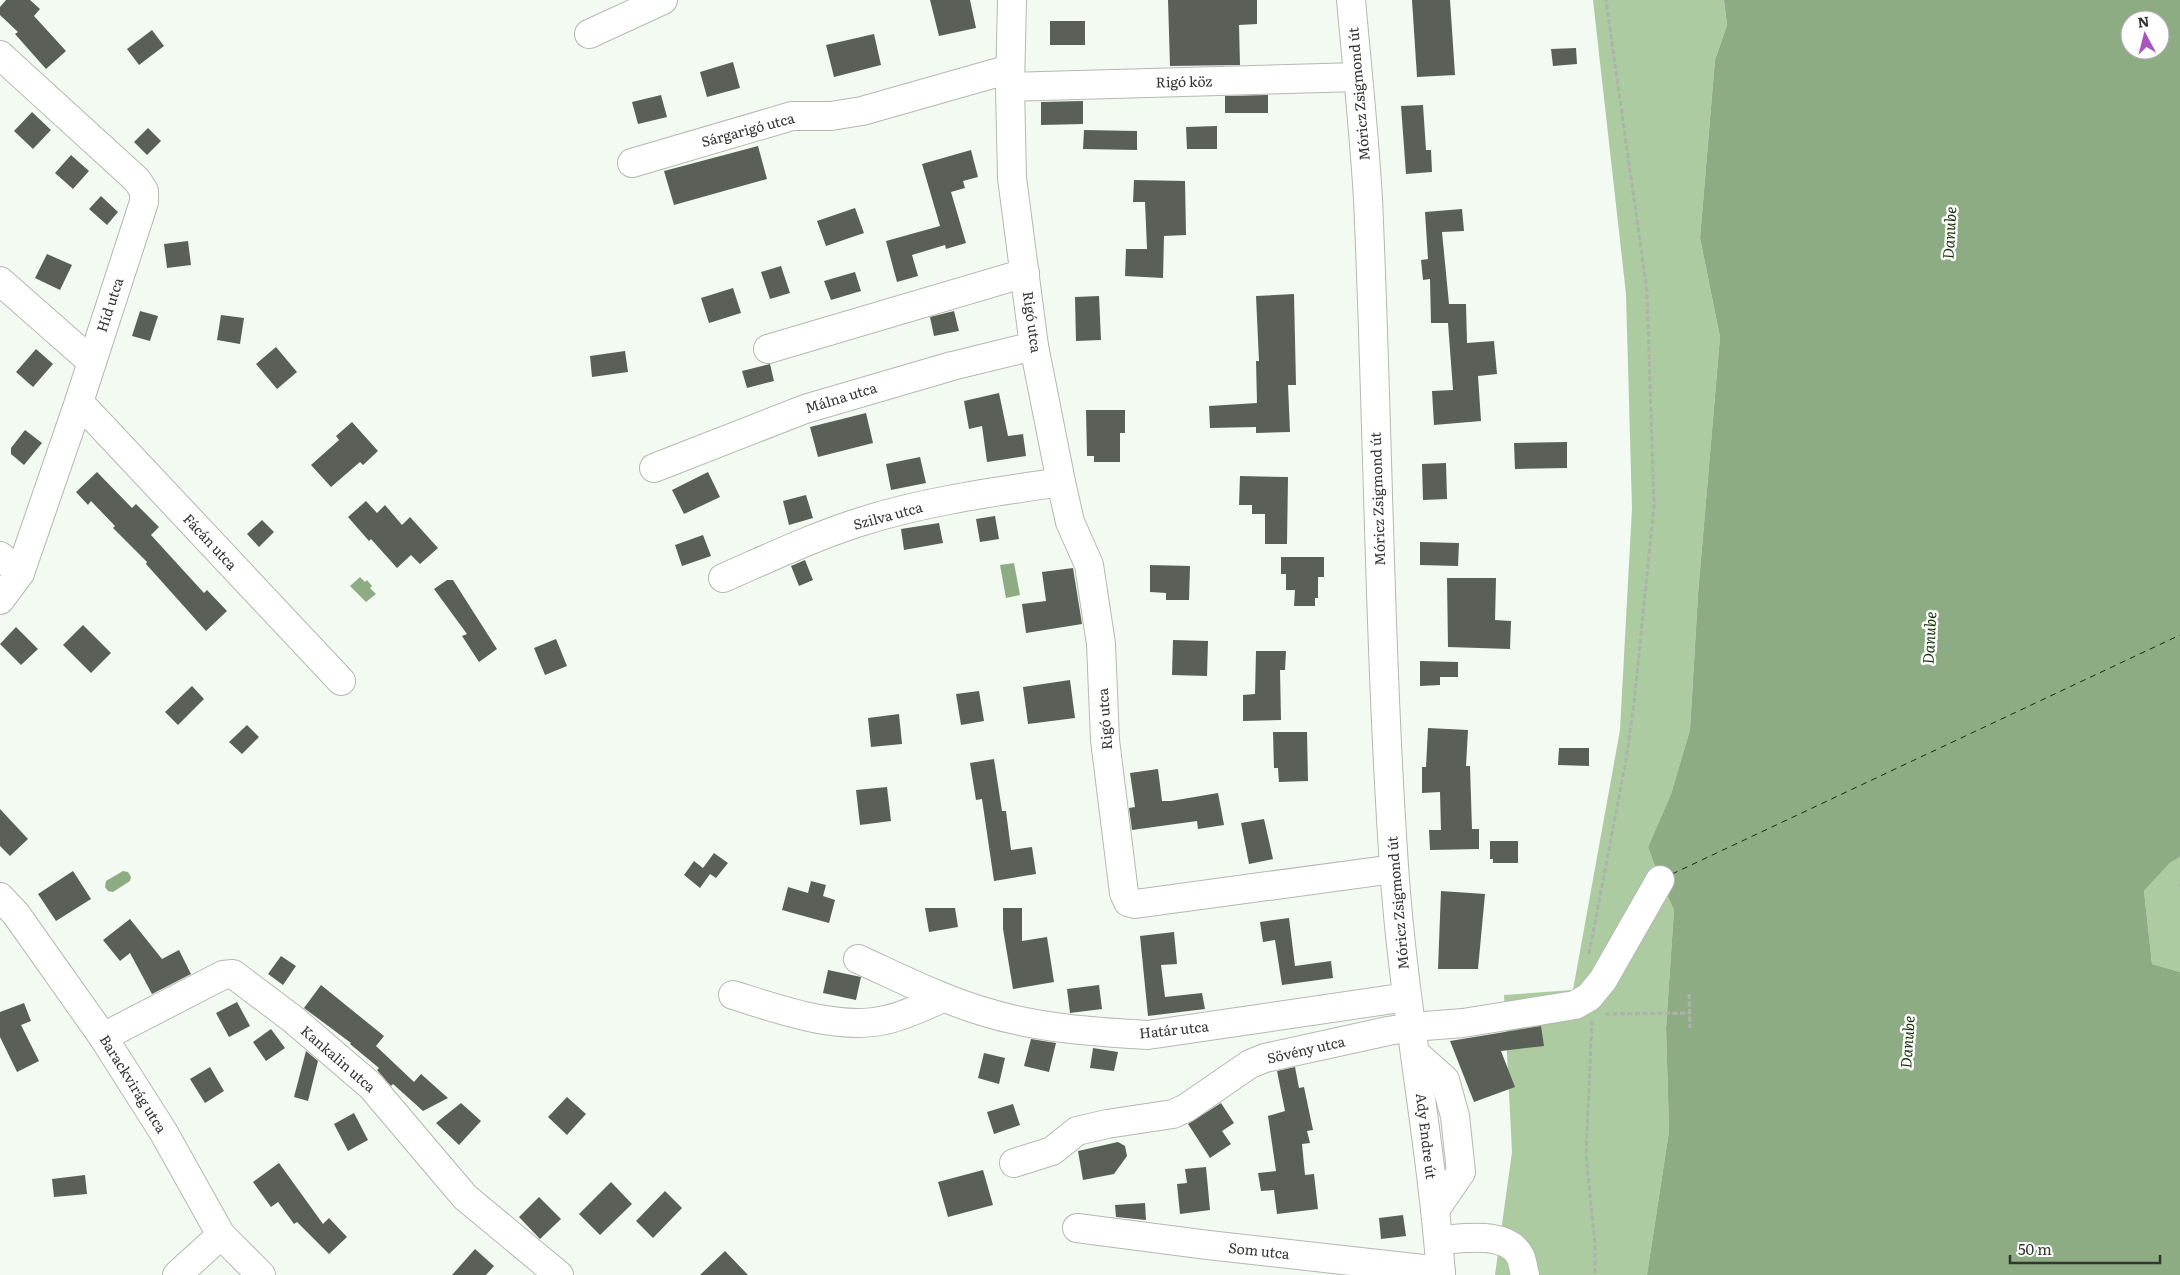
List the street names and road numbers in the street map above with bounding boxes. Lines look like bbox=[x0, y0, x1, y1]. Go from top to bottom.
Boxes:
street label: Móricz Zsigmond út bbox=[1342, 26, 1374, 162]
street label: Rigó köz bbox=[1155, 71, 1213, 91]
street label: Sárgarigó utca bbox=[699, 107, 797, 151]
street label: Híd utca bbox=[91, 274, 127, 335]
street label: Rigó utca bbox=[1019, 290, 1047, 354]
street label: Málna utca bbox=[802, 377, 880, 417]
street label: Móricz Zsigmond út bbox=[1365, 431, 1389, 566]
street label: Szilva utca bbox=[851, 496, 925, 534]
street label: Fácán utca bbox=[179, 509, 242, 574]
street label: Rigó utca bbox=[1092, 687, 1116, 751]
street label: Móricz Zsigmond út bbox=[1381, 835, 1413, 971]
street label: Határ utca bbox=[1138, 1015, 1210, 1043]
street label: Kankalin utca bbox=[297, 1020, 381, 1097]
street label: Sövény utca bbox=[1265, 1030, 1347, 1068]
street label: Barackvirág utca bbox=[96, 1031, 172, 1137]
street label: Ady Endre út bbox=[1412, 1092, 1442, 1180]
street label: Som utca bbox=[1228, 1237, 1291, 1263]

